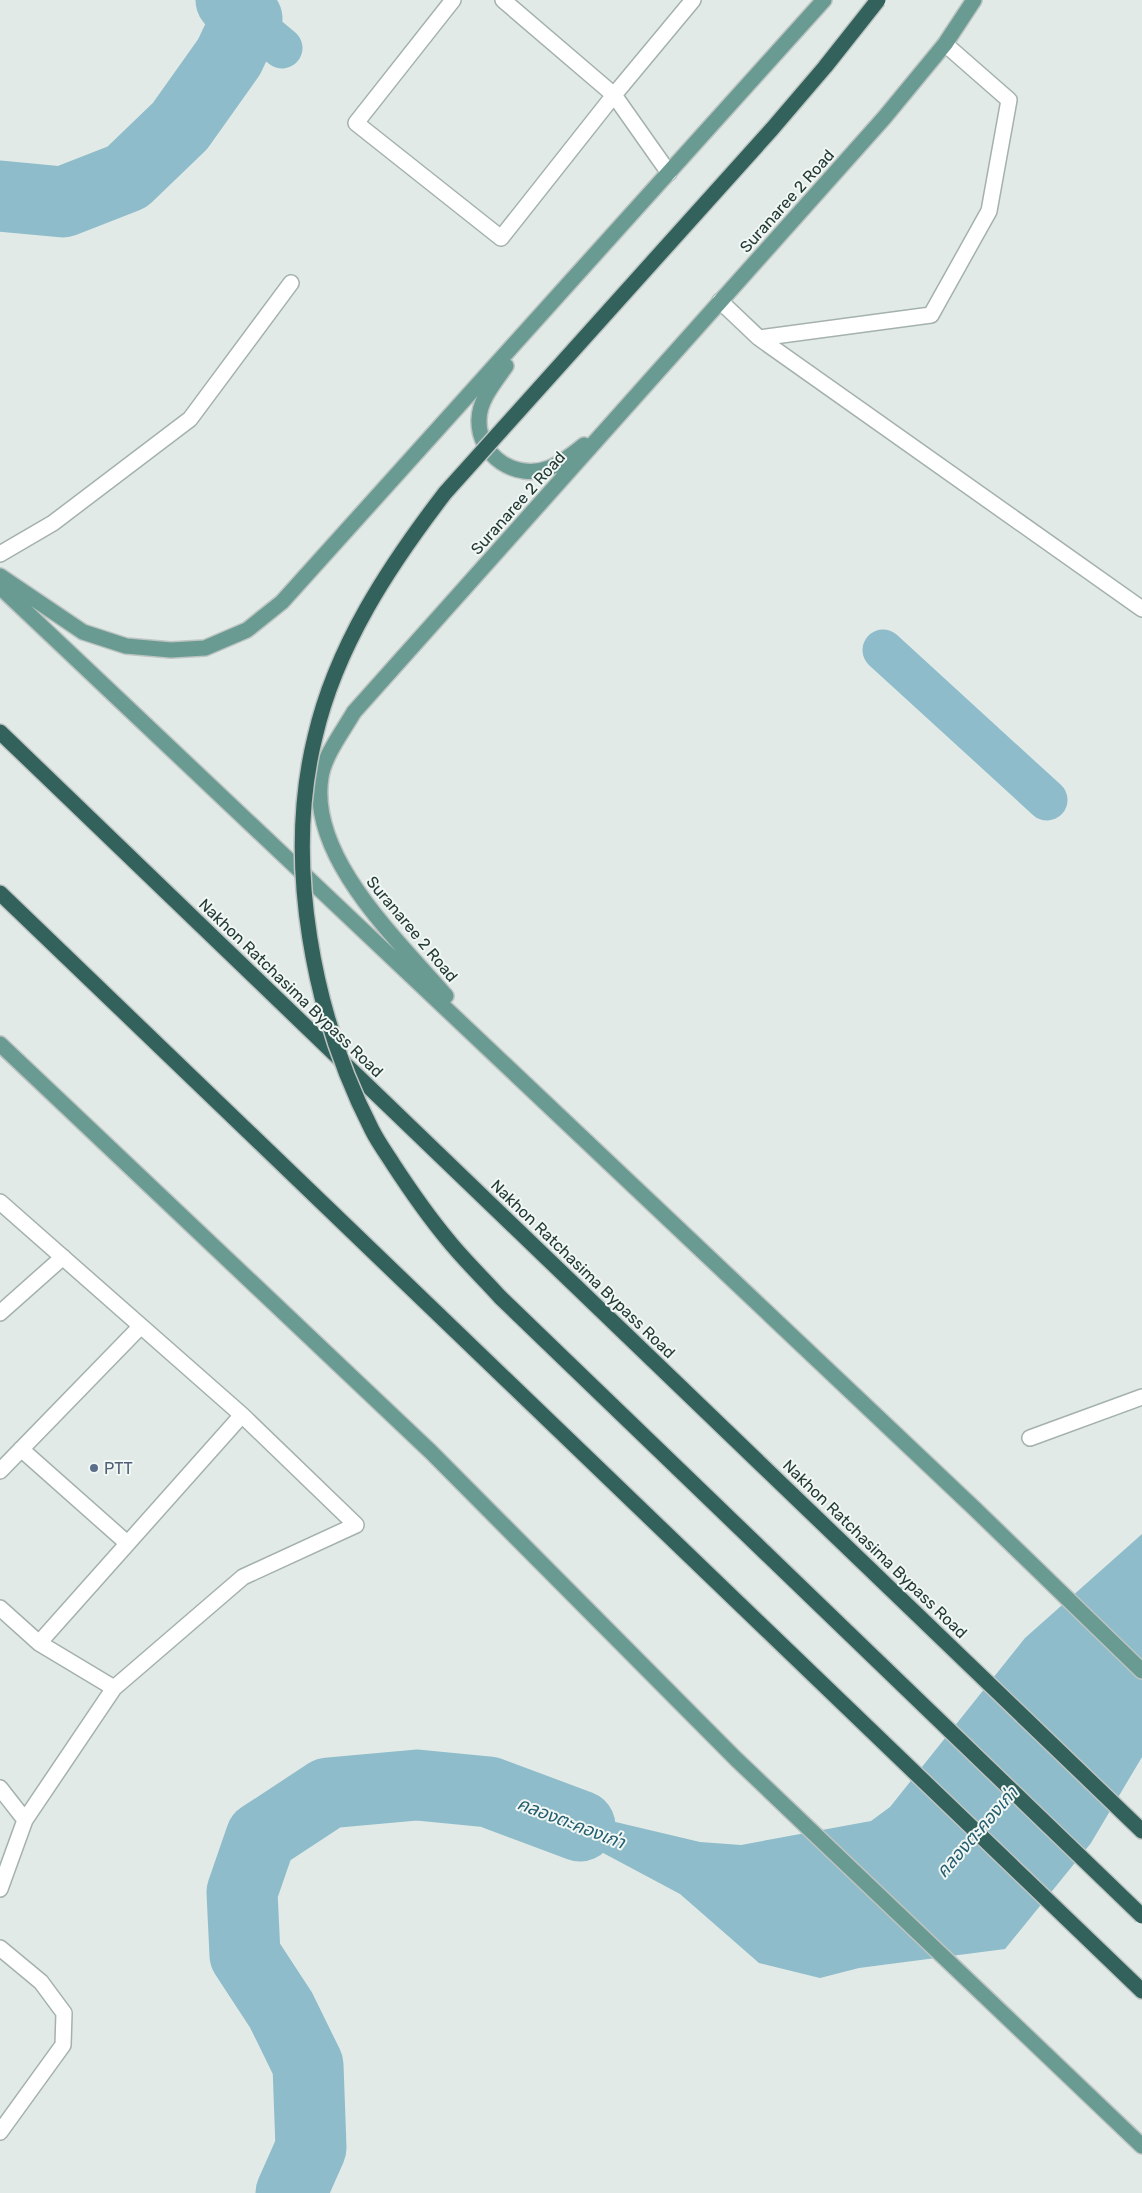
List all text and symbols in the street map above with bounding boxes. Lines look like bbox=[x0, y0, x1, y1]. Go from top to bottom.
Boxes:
street label: Suranaree 2 Road bbox=[736, 146, 838, 256]
street label: Suranaree 2 Road bbox=[467, 448, 569, 558]
street label: Suranaree 2 Road bbox=[362, 872, 462, 986]
street label: Nakhon Ratchasima Bypass Road bbox=[195, 895, 387, 1081]
street label: Nakhon Ratchasima Bypass Road bbox=[487, 1176, 679, 1362]
street label: Nakhon Ratchasima Bypass Road bbox=[779, 1456, 971, 1642]
place label: PTT bbox=[104, 1459, 133, 1478]
marker: PTT bbox=[88, 1462, 100, 1474]
water label: คลองตะคองเก่า bbox=[932, 1781, 1023, 1882]
water label: คลองตะคองเก่า bbox=[514, 1792, 628, 1854]

